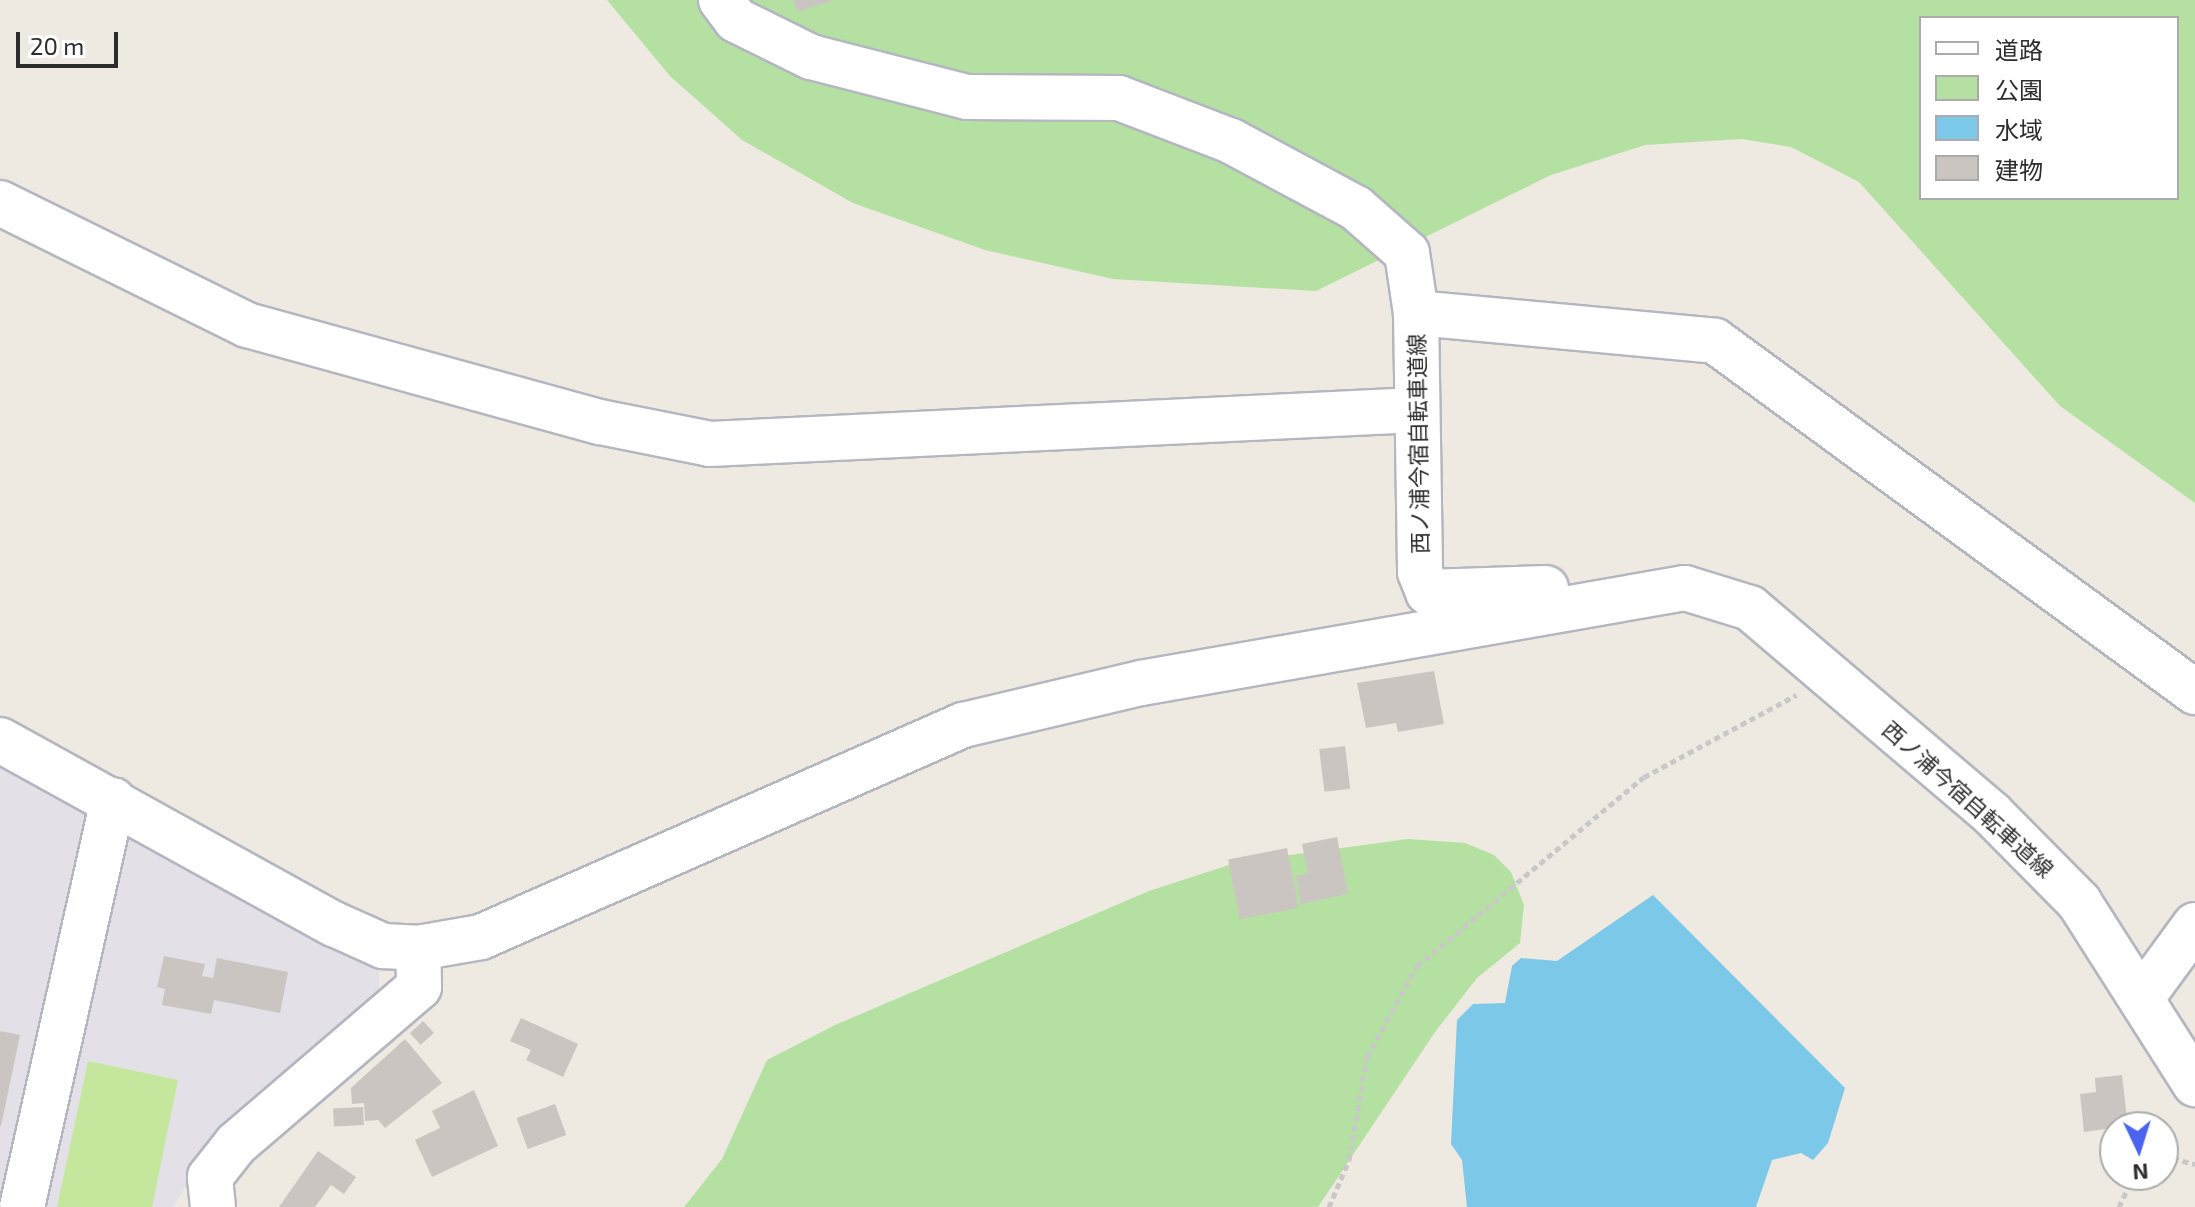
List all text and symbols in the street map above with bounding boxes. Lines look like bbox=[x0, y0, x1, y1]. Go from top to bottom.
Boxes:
scale bar bbox=[20, 16, 122, 66]
legend bbox=[1919, 16, 2179, 200]
text: 20 m bbox=[30, 31, 84, 60]
text: 道路 bbox=[1995, 35, 2043, 64]
text: 公園 bbox=[1995, 75, 2043, 104]
text: 水域 bbox=[1995, 115, 2043, 144]
text: 建物 bbox=[1995, 155, 2043, 184]
street label: 西ノ浦今宿自転車道線 bbox=[1403, 334, 1433, 554]
street label: 西ノ浦今宿自転車道線 bbox=[1877, 716, 2059, 882]
north arrow bbox=[2099, 1111, 2179, 1191]
text: N bbox=[2132, 1159, 2149, 1186]

